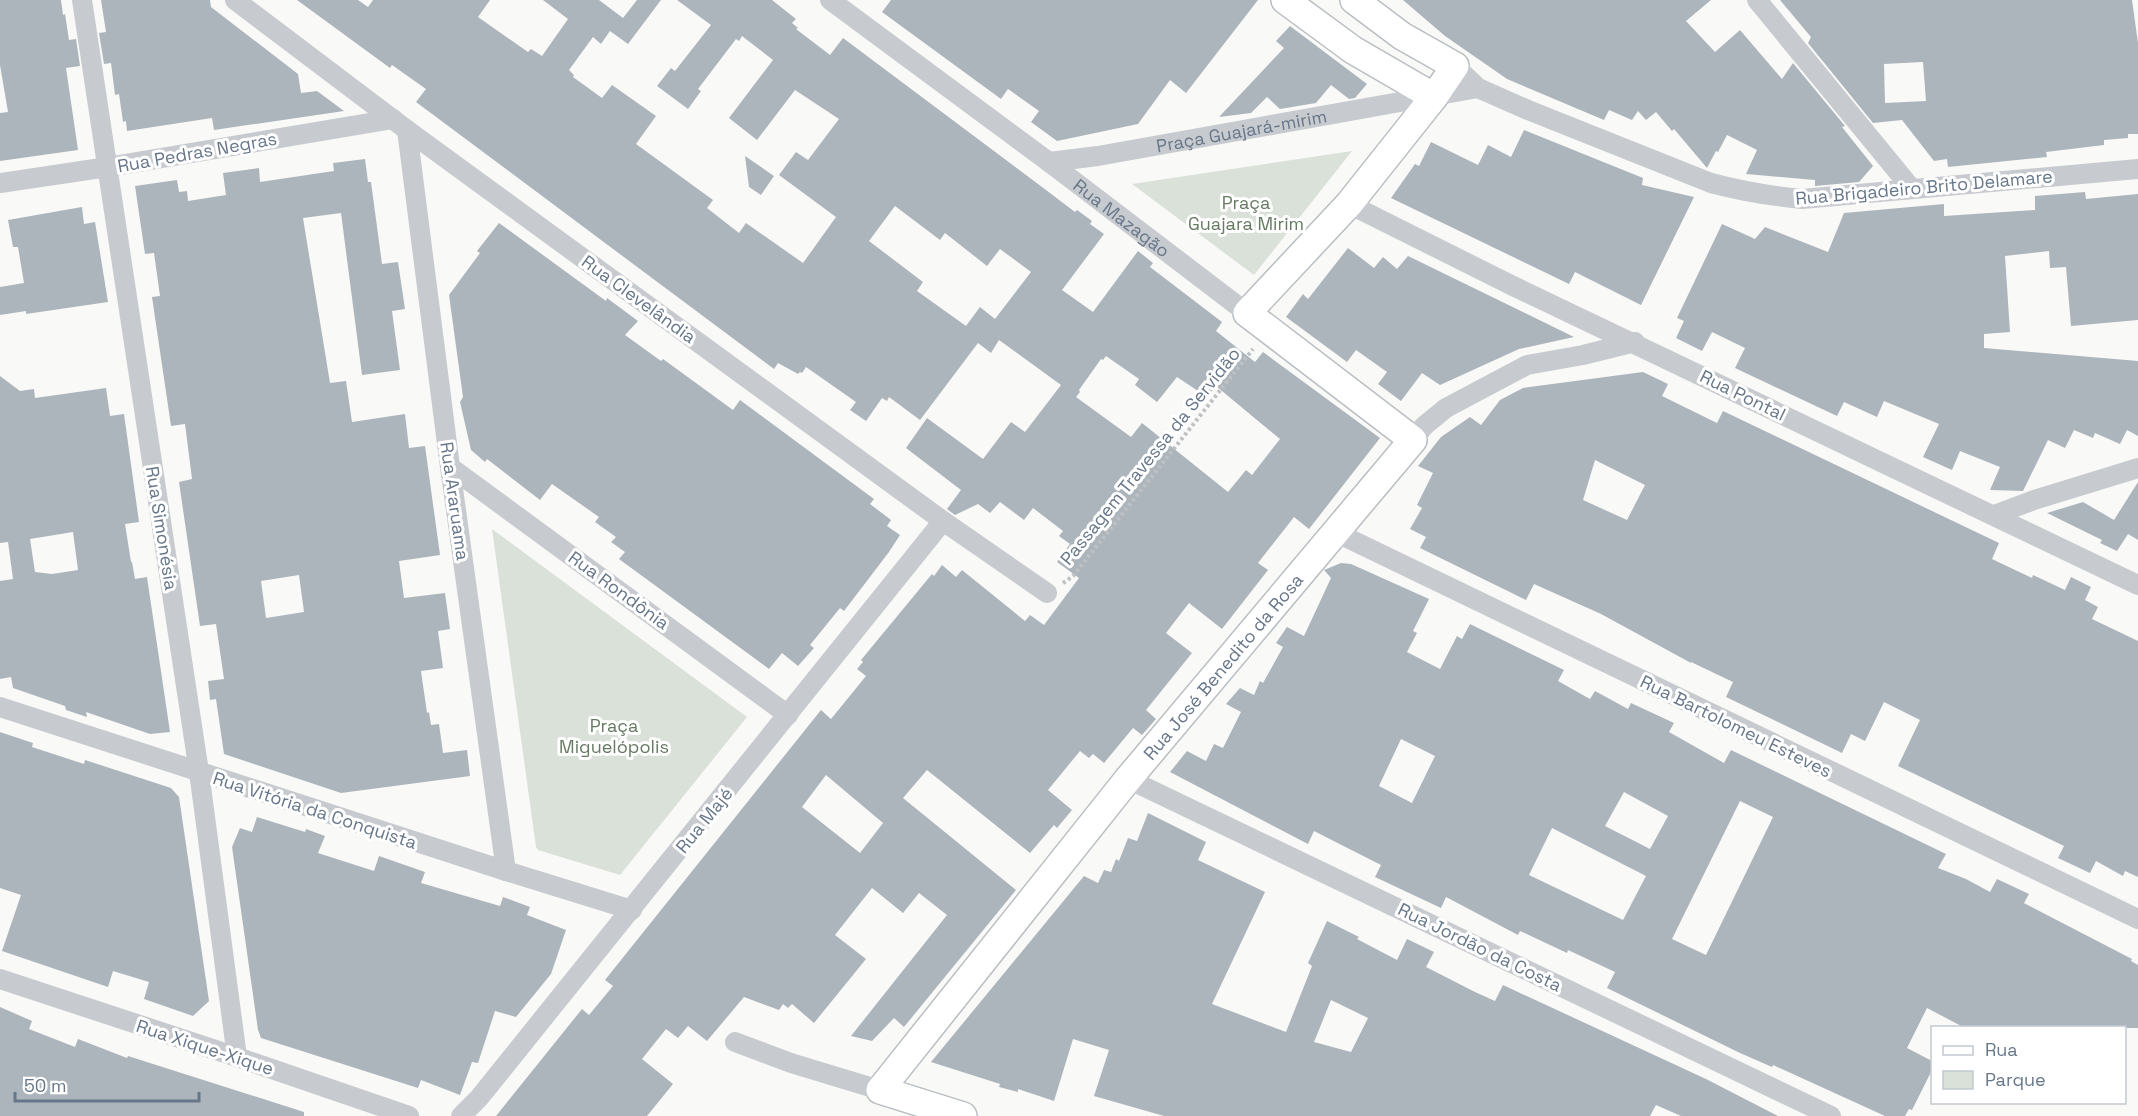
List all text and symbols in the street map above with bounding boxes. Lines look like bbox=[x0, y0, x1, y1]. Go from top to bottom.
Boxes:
street label: Praça Guajará-mirim bbox=[1154, 104, 1328, 157]
street label: Rua Pedras Negras bbox=[116, 127, 278, 177]
street label: Rua Brigadeiro Brito Delamare bbox=[1794, 164, 2054, 210]
street label: Rua Mazagão bbox=[1069, 173, 1175, 262]
park label: Praça Guajara Mirim bbox=[1188, 191, 1304, 235]
street label: Rua Clevelândia bbox=[577, 250, 701, 348]
street label: Passagem Travessa da Servidão bbox=[1055, 343, 1245, 569]
street label: Rua Pontal bbox=[1696, 364, 1790, 426]
street label: Rua Araruama bbox=[435, 440, 475, 562]
street label: Rua Simonésia bbox=[141, 464, 183, 592]
street label: Rua Rondônia bbox=[564, 546, 674, 634]
street label: Rua José Benedito da Rosa bbox=[1138, 568, 1308, 764]
street label: Rua Bartolomeu Esteves bbox=[1637, 670, 1835, 782]
park label: Praça Miguelópolis bbox=[559, 714, 669, 758]
street label: Rua Vitória da Conquista bbox=[210, 766, 420, 854]
street label: Rua Majé bbox=[670, 782, 738, 858]
street label: Rua Jordão da Costa bbox=[1394, 897, 1566, 997]
street label: Rua Xique-Xique bbox=[133, 1014, 277, 1080]
legend bbox=[1931, 1026, 2126, 1104]
text: Rua bbox=[1985, 1038, 2018, 1061]
scale bar bbox=[15, 1065, 200, 1103]
text: Parque bbox=[1985, 1068, 2046, 1091]
text: 50 m bbox=[24, 1074, 66, 1097]

